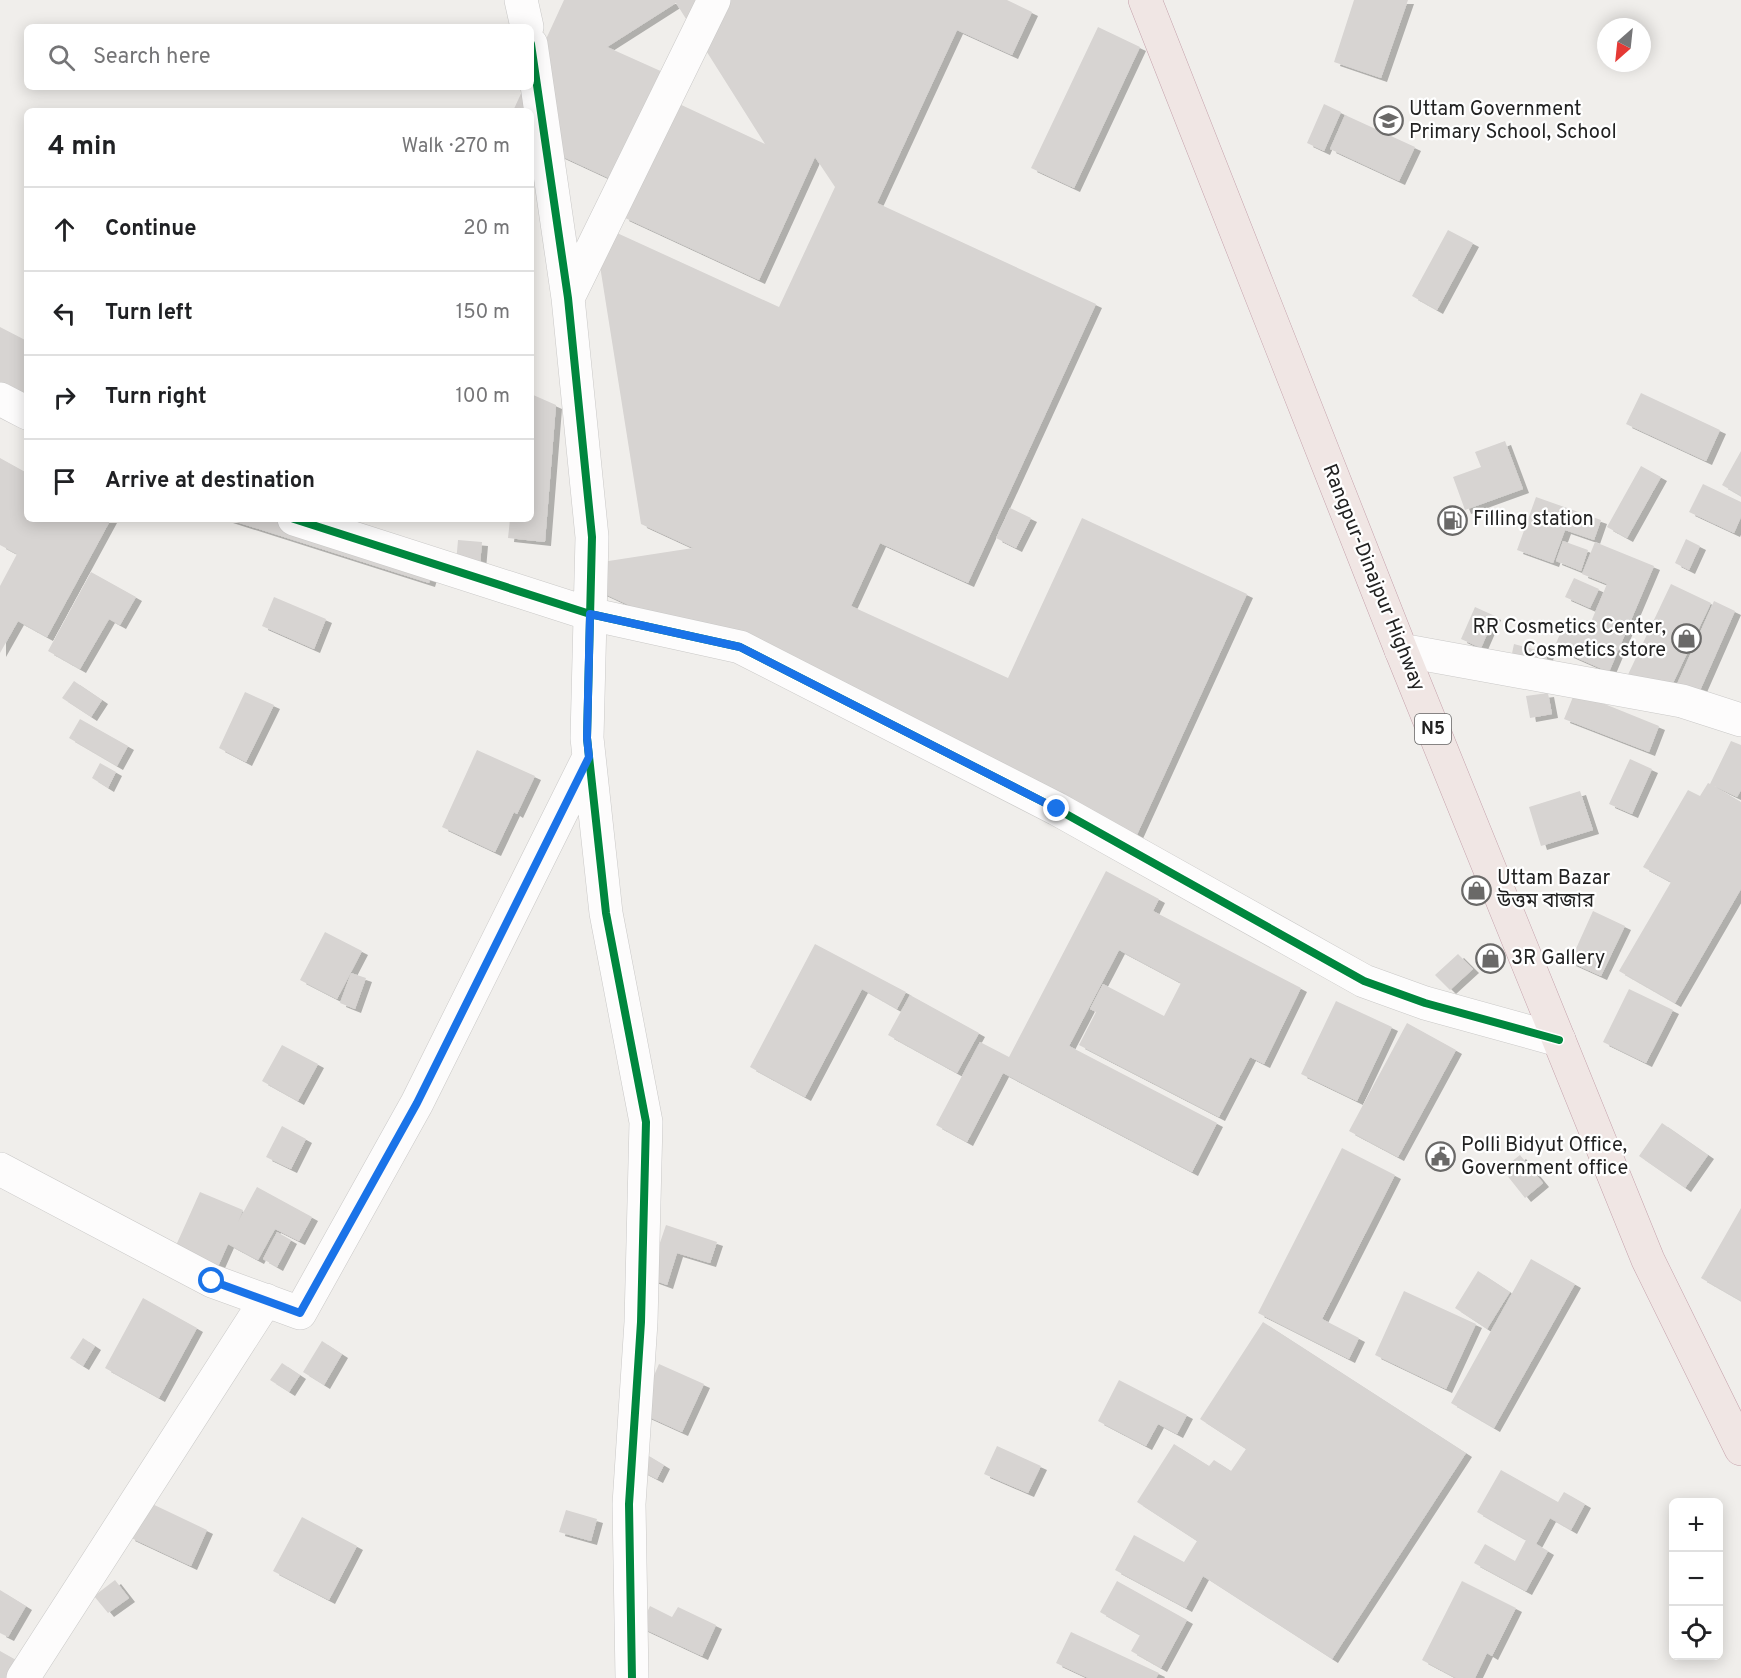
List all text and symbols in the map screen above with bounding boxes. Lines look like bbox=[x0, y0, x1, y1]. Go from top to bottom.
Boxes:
north arrow bbox=[1597, 18, 1651, 72]
search box bbox=[24, 24, 534, 90]
icon: search bbox=[45, 41, 78, 74]
text: Search here bbox=[93, 44, 211, 71]
place label: Uttam Government Primary School, School bbox=[1409, 97, 1617, 146]
school or university icon: Uttam Government Primary School, School bbox=[1372, 105, 1404, 137]
text: 4 min bbox=[48, 131, 117, 164]
text: Walk · 270 m bbox=[402, 134, 510, 160]
icon: ahead bbox=[48, 213, 81, 246]
text: Continue bbox=[105, 216, 196, 243]
text: 20 m bbox=[463, 216, 510, 242]
icon: left bbox=[48, 297, 81, 330]
text: Turn left bbox=[105, 300, 193, 327]
text: 150 m bbox=[456, 300, 510, 326]
icon: right bbox=[48, 381, 81, 414]
text: Turn right bbox=[105, 384, 207, 411]
text: 100 m bbox=[455, 384, 510, 410]
street label: Rangpur-Dinajpur Highway bbox=[1315, 461, 1431, 695]
icon: arrive bbox=[48, 465, 81, 498]
text: Arrive at destination bbox=[105, 468, 315, 495]
fuel station icon: Filling station bbox=[1436, 504, 1468, 536]
place label: Filling station bbox=[1473, 507, 1594, 533]
place label: RR Cosmetics Center, Cosmetics store bbox=[1472, 615, 1666, 664]
shop icon: RR Cosmetics Center, Cosmetics store bbox=[1671, 623, 1703, 655]
road number: N5 bbox=[1415, 714, 1451, 744]
route end bbox=[1043, 795, 1069, 821]
place label: Uttam Bazar উত্তম বাজার bbox=[1496, 866, 1611, 915]
shop icon: Uttam Bazar উত্তম বাজার bbox=[1460, 874, 1492, 906]
shop icon: 3R Gallery bbox=[1474, 943, 1506, 975]
place label: 3R Gallery bbox=[1511, 946, 1605, 972]
place label: Polli Bidyut Office, Government office bbox=[1461, 1133, 1628, 1182]
public building icon: Polli Bidyut Office, Government office bbox=[1424, 1141, 1456, 1173]
route start bbox=[198, 1267, 224, 1293]
map controls bbox=[1669, 1498, 1723, 1660]
button: + bbox=[1669, 1498, 1723, 1552]
button: − bbox=[1669, 1552, 1723, 1606]
button: locate bbox=[1669, 1606, 1723, 1660]

